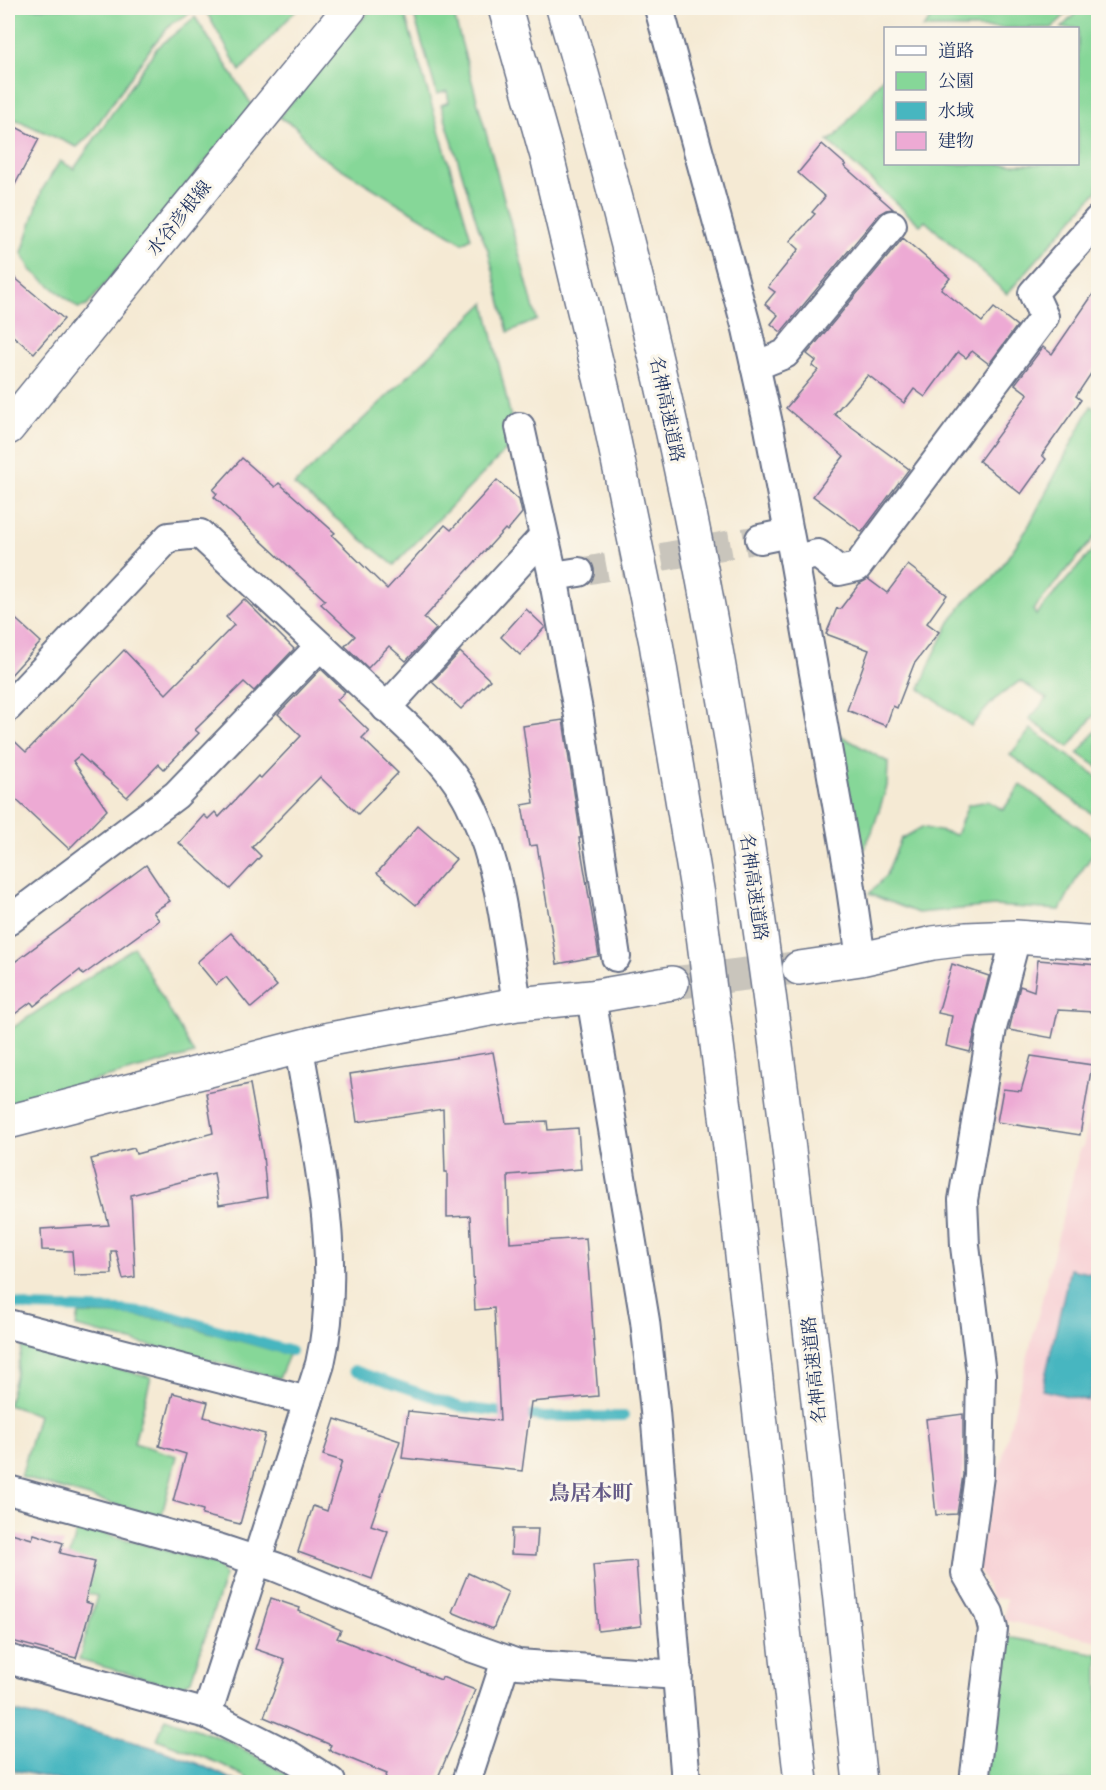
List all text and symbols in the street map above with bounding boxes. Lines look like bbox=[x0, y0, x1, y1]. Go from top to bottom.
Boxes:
legend bbox=[884, 27, 1079, 165]
text: 道路 bbox=[938, 40, 974, 62]
text: 公園 bbox=[938, 70, 974, 92]
text: 水域 bbox=[938, 100, 974, 122]
text: 建物 bbox=[938, 130, 974, 152]
street label: 水谷彦根線 bbox=[142, 176, 216, 260]
street label: 名神高速道路 bbox=[645, 354, 689, 464]
street label: 名神高速道路 bbox=[736, 832, 772, 942]
street label: 名神高速道路 bbox=[797, 1315, 831, 1425]
district label: 鳥居本町 bbox=[549, 1480, 633, 1505]

